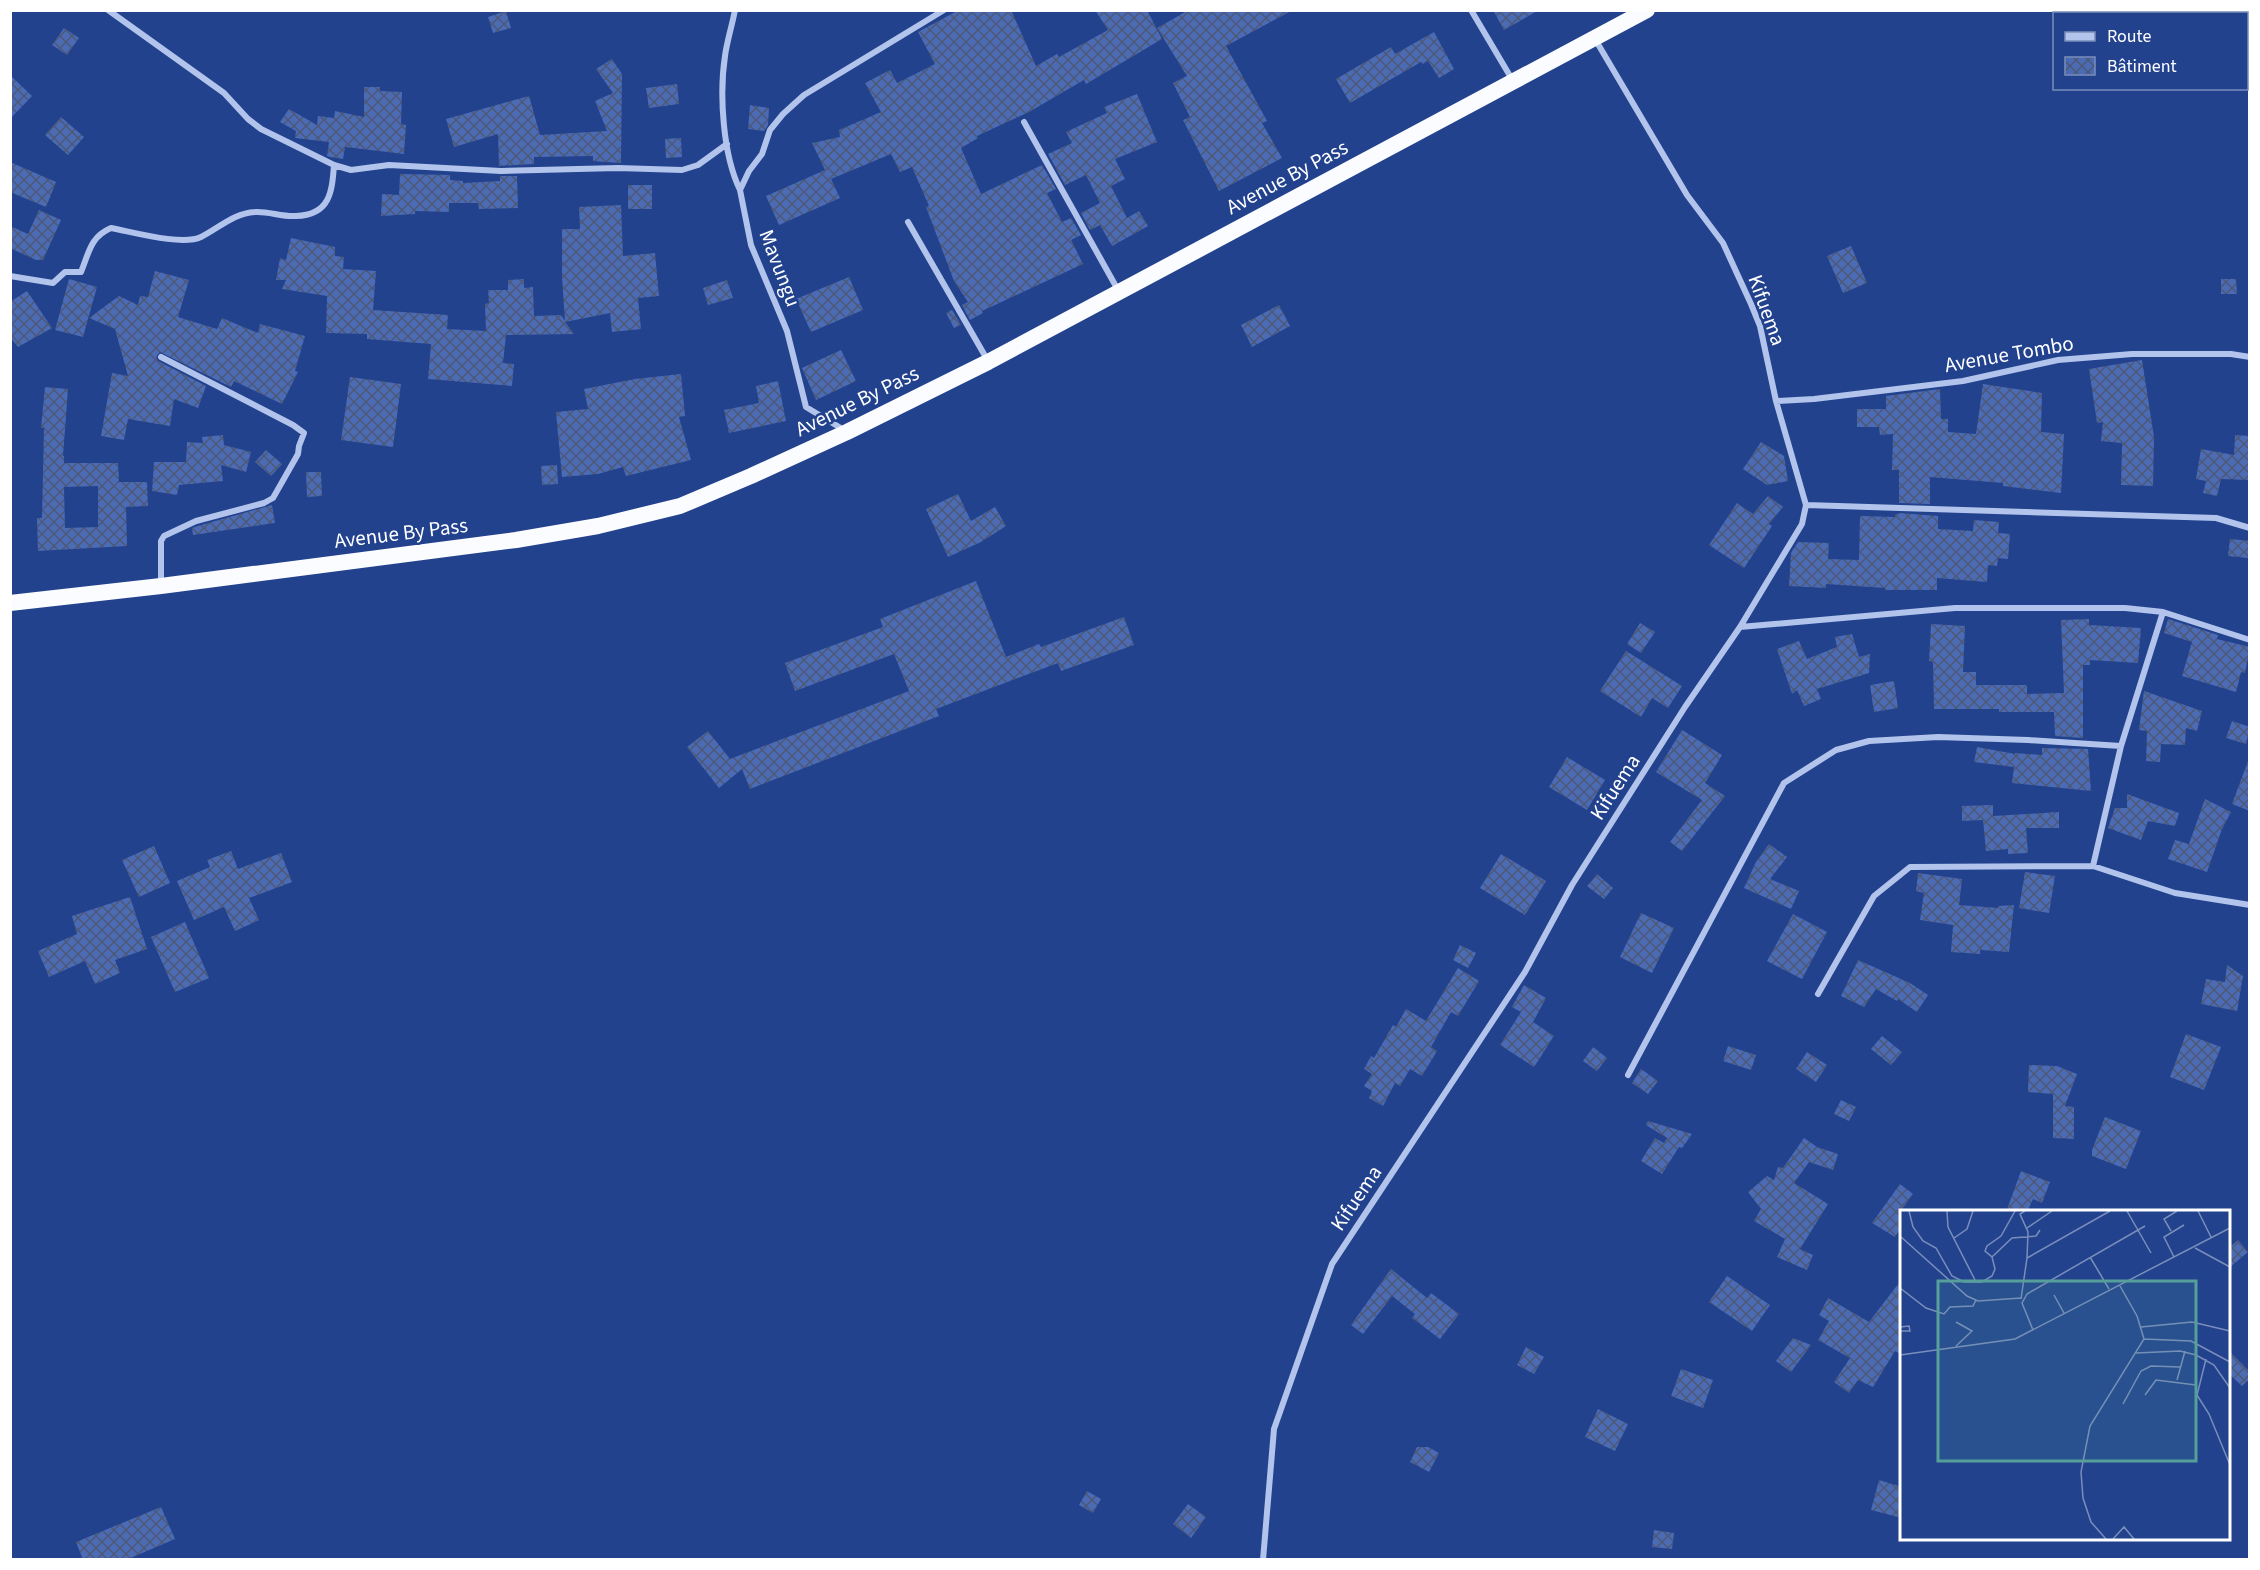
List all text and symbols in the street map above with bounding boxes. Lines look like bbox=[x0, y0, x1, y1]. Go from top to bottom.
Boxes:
legend bbox=[2053, 12, 2248, 90]
text: Route bbox=[2107, 24, 2151, 49]
text: Bâtiment bbox=[2107, 54, 2177, 79]
street label: Avenue By Pass bbox=[1221, 132, 1353, 222]
street label: Mavungu bbox=[752, 225, 808, 311]
street label: Kifuema bbox=[1740, 270, 1794, 350]
street label: Avenue Tombo bbox=[1942, 328, 2076, 380]
street label: Avenue By Pass bbox=[790, 358, 924, 444]
street label: Avenue By Pass bbox=[333, 510, 470, 556]
street label: Kifuema bbox=[1582, 748, 1648, 826]
street label: Kifuema bbox=[1323, 1159, 1389, 1237]
inset map bbox=[1900, 1210, 2230, 1540]

